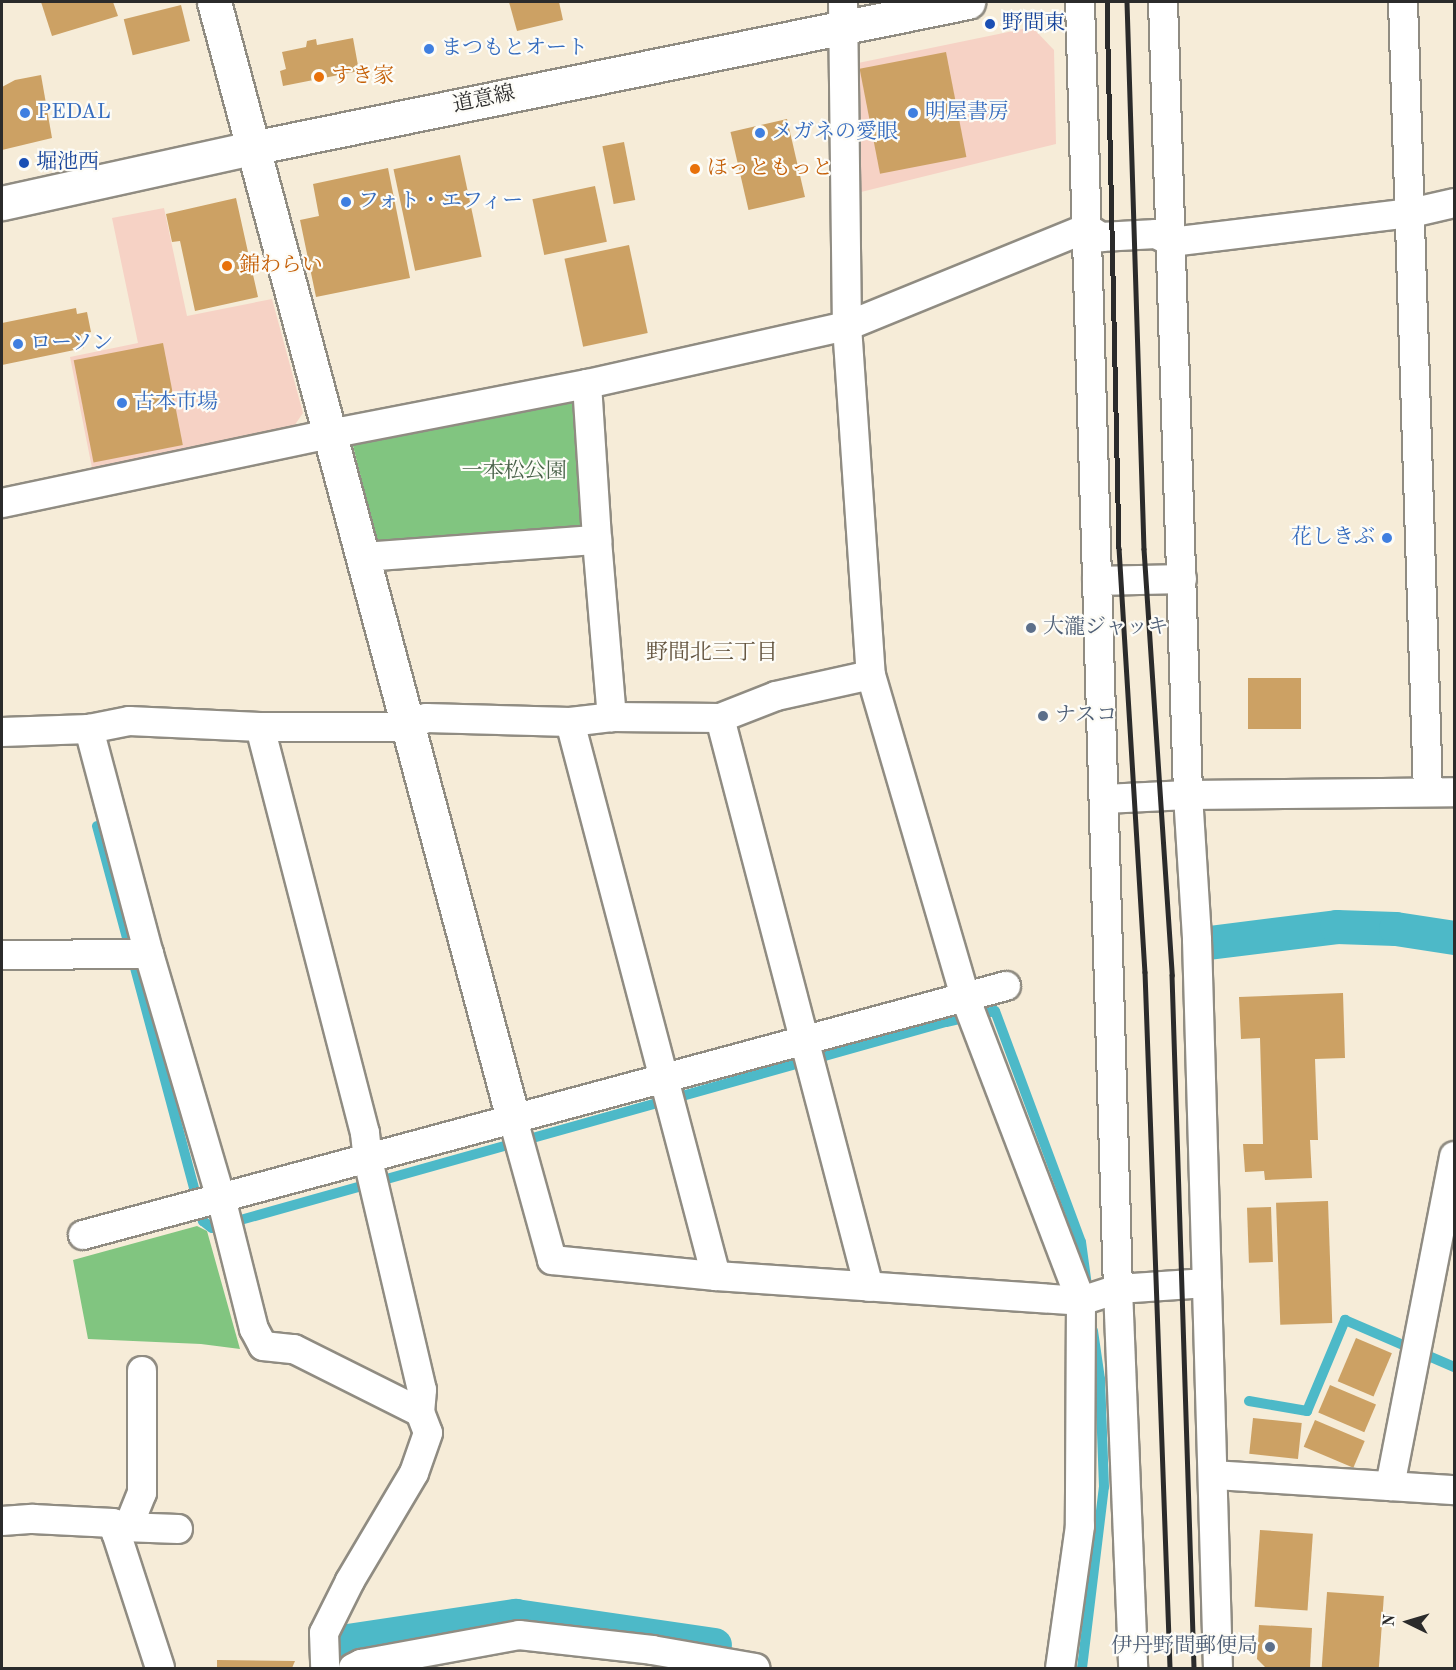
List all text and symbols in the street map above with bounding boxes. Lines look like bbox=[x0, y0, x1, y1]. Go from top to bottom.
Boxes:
place label: 野間東 bbox=[1002, 11, 1065, 37]
marker: 野間東 bbox=[983, 17, 997, 31]
place label: まつもとオート bbox=[441, 36, 588, 62]
marker: まつもとオート bbox=[422, 42, 436, 56]
place label: すき家 bbox=[331, 64, 394, 90]
marker: すき家 bbox=[312, 70, 326, 84]
street label: 道意線 bbox=[451, 81, 517, 119]
place label: PEDAL bbox=[37, 100, 111, 126]
place label: 明屋書房 bbox=[925, 100, 1009, 126]
marker: PEDAL bbox=[18, 106, 32, 120]
marker: 明屋書房 bbox=[906, 106, 920, 120]
place label: メガネの愛眼 bbox=[772, 120, 898, 146]
marker: メガネの愛眼 bbox=[753, 126, 767, 140]
place label: 堀池西 bbox=[36, 150, 99, 176]
marker: 堀池西 bbox=[17, 156, 31, 170]
place label: ほっともっと bbox=[707, 156, 833, 182]
marker: ほっともっと bbox=[688, 162, 702, 176]
place label: フォト・エフィー bbox=[358, 189, 526, 215]
marker: フォト・エフィー bbox=[339, 195, 353, 209]
place label: 錦わらい bbox=[239, 253, 323, 279]
marker: 錦わらい bbox=[220, 259, 234, 273]
place label: ローソン bbox=[30, 331, 114, 357]
marker: ローソン bbox=[11, 337, 25, 351]
place label: 古本市場 bbox=[134, 390, 218, 416]
marker: 古本市場 bbox=[115, 396, 129, 410]
park label: 一本松公園 bbox=[462, 459, 566, 485]
place label: 花しきぶ bbox=[1291, 525, 1375, 551]
marker: 花しきぶ bbox=[1380, 531, 1394, 545]
place label: 大瀧ジャッキ bbox=[1043, 615, 1169, 641]
marker: 大瀧ジャッキ bbox=[1024, 621, 1038, 635]
district label: 野間北三丁目 bbox=[646, 641, 778, 667]
place label: ナスコ bbox=[1055, 703, 1118, 729]
marker: ナスコ bbox=[1036, 709, 1050, 723]
north arrow bbox=[1378, 1592, 1438, 1652]
text: N bbox=[1382, 1614, 1399, 1627]
place label: 伊丹野間郵便局 bbox=[1111, 1634, 1258, 1660]
marker: 伊丹野間郵便局 bbox=[1263, 1640, 1277, 1654]

